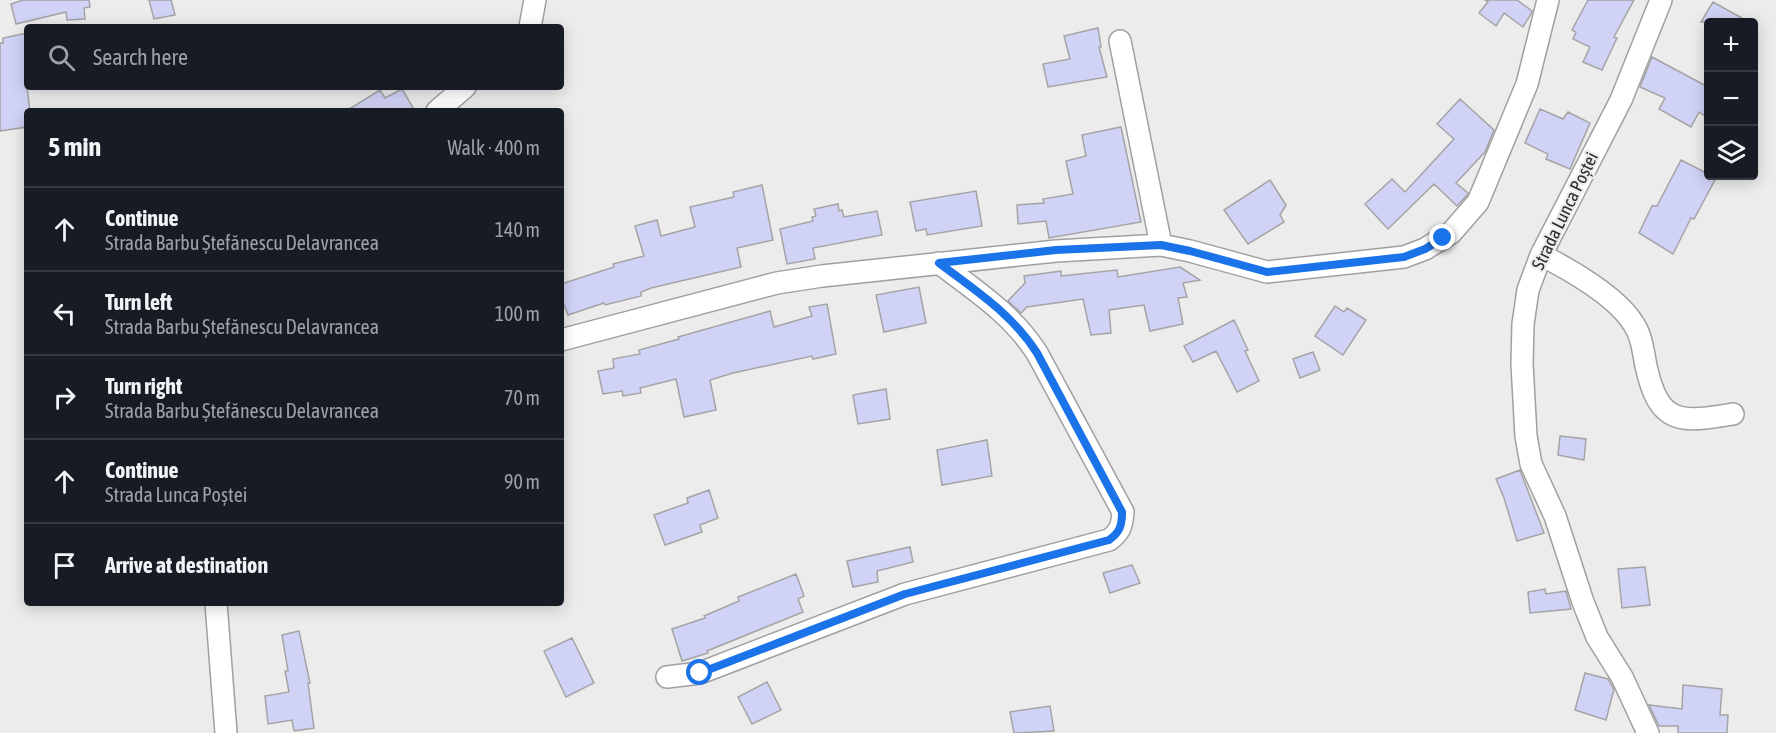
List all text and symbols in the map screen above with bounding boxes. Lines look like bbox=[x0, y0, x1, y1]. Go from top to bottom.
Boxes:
map controls bbox=[1704, 18, 1758, 180]
button: + bbox=[1704, 18, 1758, 72]
search box bbox=[24, 24, 564, 90]
icon: search bbox=[45, 41, 78, 74]
text: Search here bbox=[93, 44, 188, 70]
button: − bbox=[1704, 72, 1758, 126]
button: layers bbox=[1704, 126, 1758, 180]
text: 5 min bbox=[48, 132, 101, 162]
text: Walk · 400 m bbox=[448, 136, 540, 159]
street label: Strada Lunca Poștei bbox=[1527, 149, 1602, 273]
text: Continue bbox=[105, 205, 179, 231]
icon: ahead bbox=[48, 213, 81, 246]
text: 140 m bbox=[495, 218, 540, 241]
route end bbox=[1429, 224, 1455, 250]
text: Strada Barbu Ștefănescu Delavrancea bbox=[105, 231, 379, 254]
text: Turn left bbox=[105, 289, 172, 315]
icon: left bbox=[48, 297, 81, 330]
text: 100 m bbox=[495, 302, 540, 325]
text: Strada Barbu Ștefănescu Delavrancea bbox=[105, 315, 379, 338]
text: Turn right bbox=[105, 373, 182, 399]
icon: right bbox=[48, 381, 81, 414]
text: 70 m bbox=[504, 386, 540, 409]
text: Strada Barbu Ștefănescu Delavrancea bbox=[105, 399, 379, 422]
text: Continue bbox=[105, 457, 179, 483]
icon: ahead bbox=[48, 465, 81, 498]
text: 90 m bbox=[504, 470, 540, 493]
text: Strada Lunca Poștei bbox=[105, 483, 247, 506]
icon: arrive bbox=[48, 549, 81, 582]
text: Arrive at destination bbox=[105, 552, 268, 578]
route start bbox=[686, 659, 712, 685]

